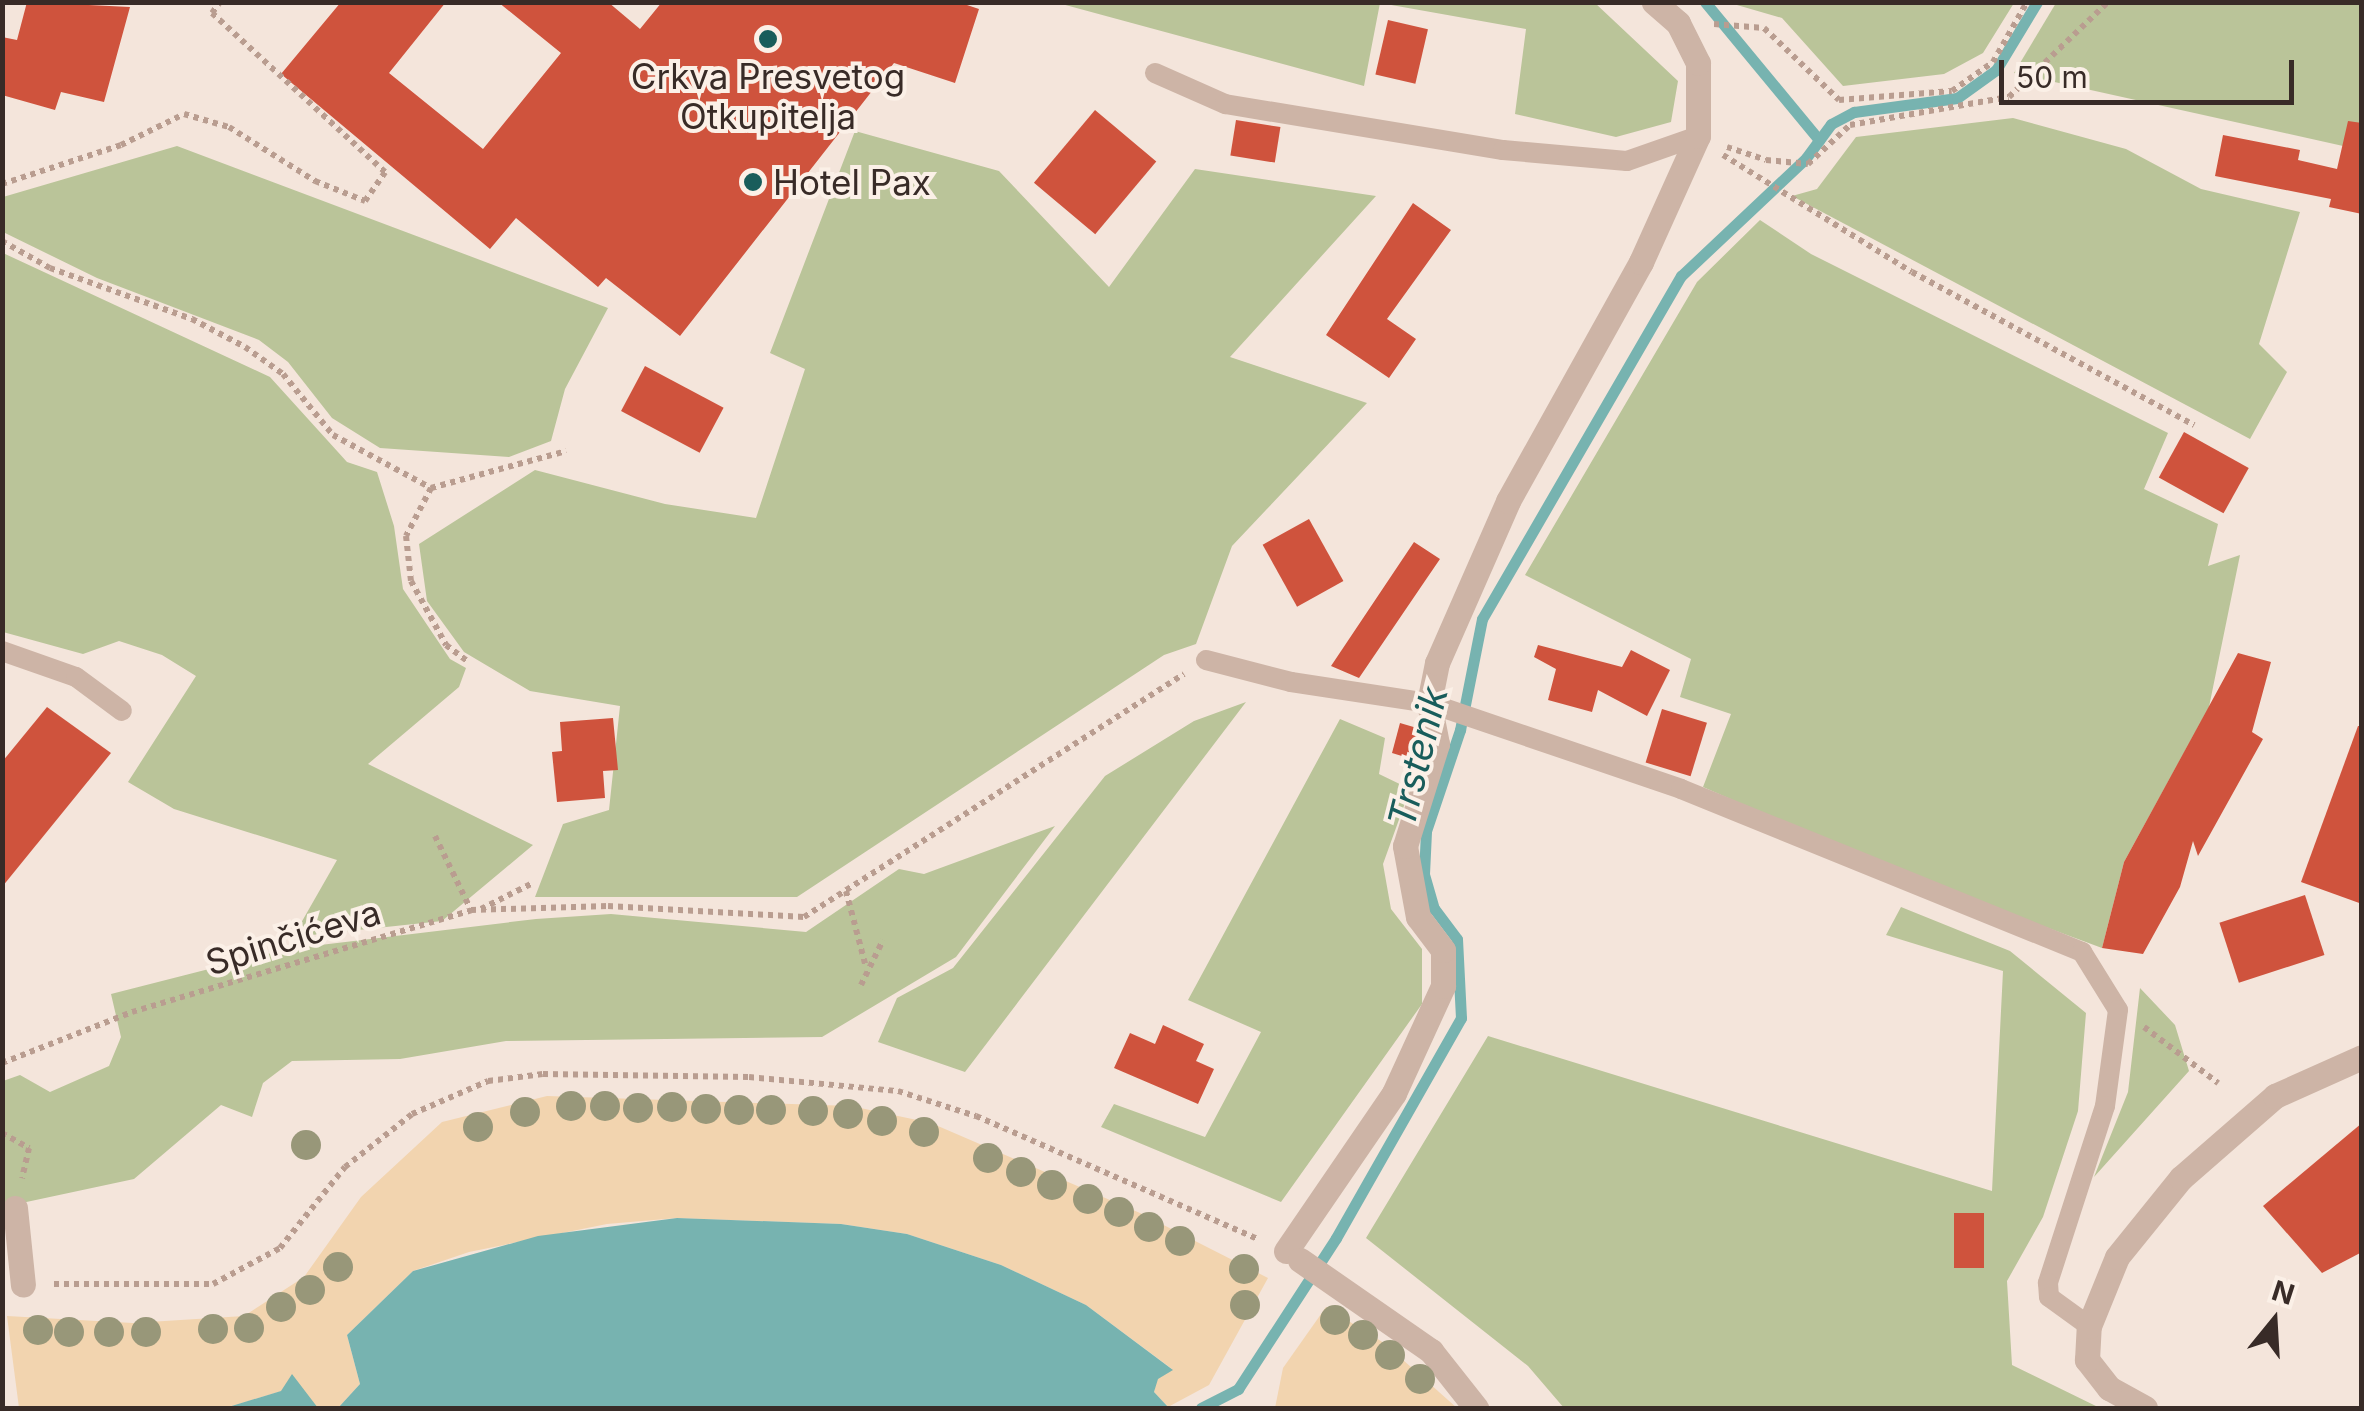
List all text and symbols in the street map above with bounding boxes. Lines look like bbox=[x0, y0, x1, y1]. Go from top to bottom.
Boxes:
marker: Crkva Presvetog Otkupitelja bbox=[757, 28, 779, 50]
scale bar bbox=[2004, 40, 2299, 102]
place label: Crkva Presvetog Otkupitelja bbox=[631, 55, 905, 137]
text: 50 m bbox=[2016, 59, 2088, 95]
place label: Hotel Pax bbox=[773, 161, 931, 203]
marker: Hotel Pax bbox=[742, 171, 764, 193]
water label: Trstenik bbox=[1379, 682, 1457, 832]
street label: Spinčićeva bbox=[201, 891, 385, 983]
north arrow bbox=[2224, 1271, 2324, 1371]
text: N bbox=[2268, 1273, 2299, 1312]

